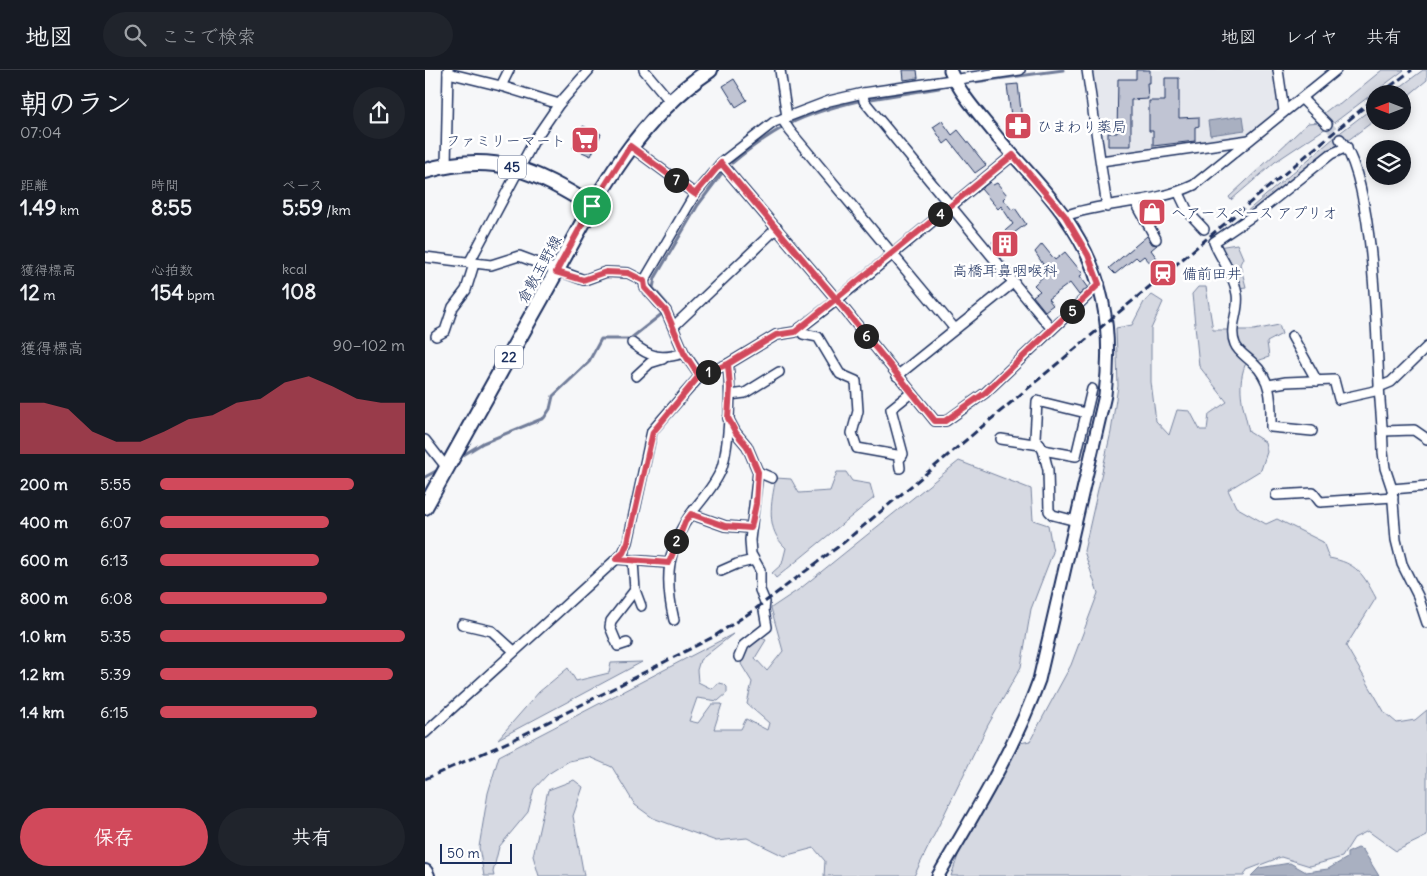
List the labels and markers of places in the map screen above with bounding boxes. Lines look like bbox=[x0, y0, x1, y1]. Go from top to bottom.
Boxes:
pharmacy icon: ひまわり薬局 bbox=[1003, 111, 1033, 141]
place label: ひまわり薬局 bbox=[1037, 117, 1127, 136]
supermarket icon: ファミリーマート bbox=[570, 125, 600, 155]
place label: ファミリーマート bbox=[446, 131, 566, 150]
pin: 7 bbox=[663, 168, 689, 192]
pin bbox=[571, 185, 613, 227]
shop icon: ヘアースペース アプリオ bbox=[1137, 197, 1167, 227]
pin: 4 bbox=[927, 202, 953, 226]
place label: ヘアースペース アプリオ bbox=[1171, 203, 1337, 222]
building icon: 高橋耳鼻咽喉科 bbox=[990, 229, 1020, 259]
station icon: 備前田井 bbox=[1148, 258, 1178, 288]
place label: 高橋耳鼻咽喉科 bbox=[952, 261, 1058, 280]
place label: 備前田井 bbox=[1182, 264, 1242, 283]
pin: 5 bbox=[1059, 298, 1085, 324]
pin: 6 bbox=[853, 324, 879, 348]
pin: 1 bbox=[695, 360, 721, 384]
pin: 2 bbox=[663, 528, 689, 554]

